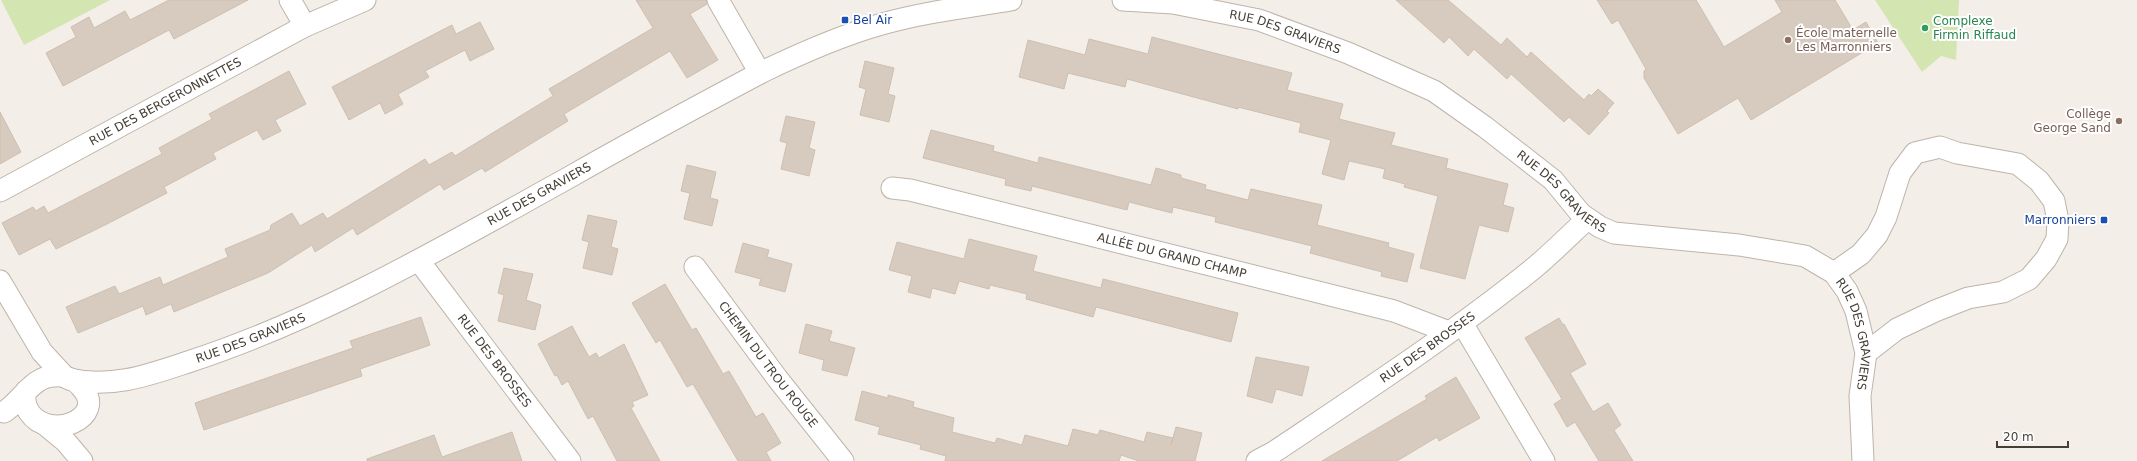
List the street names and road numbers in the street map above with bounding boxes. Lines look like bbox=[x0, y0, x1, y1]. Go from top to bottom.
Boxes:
street label: RUE DES GRAVIERS bbox=[1228, 7, 1343, 57]
street label: RUE DES BERGERONNETTES bbox=[87, 55, 244, 148]
street label: RUE DES GRAVIERS bbox=[1514, 148, 1608, 236]
street label: RUE DES GRAVIERS bbox=[485, 159, 594, 228]
street label: ALLÉE DU GRAND CHAMP bbox=[1096, 230, 1248, 281]
street label: RUE DES GRAVIERS bbox=[1833, 275, 1874, 391]
street label: CHEMIN DU TROU ROUGE bbox=[716, 299, 821, 430]
street label: RUE DES BROSSES bbox=[1377, 309, 1478, 386]
street label: RUE DES GRAVIERS bbox=[194, 310, 308, 366]
street label: RUE DES BROSSES bbox=[455, 311, 534, 410]

